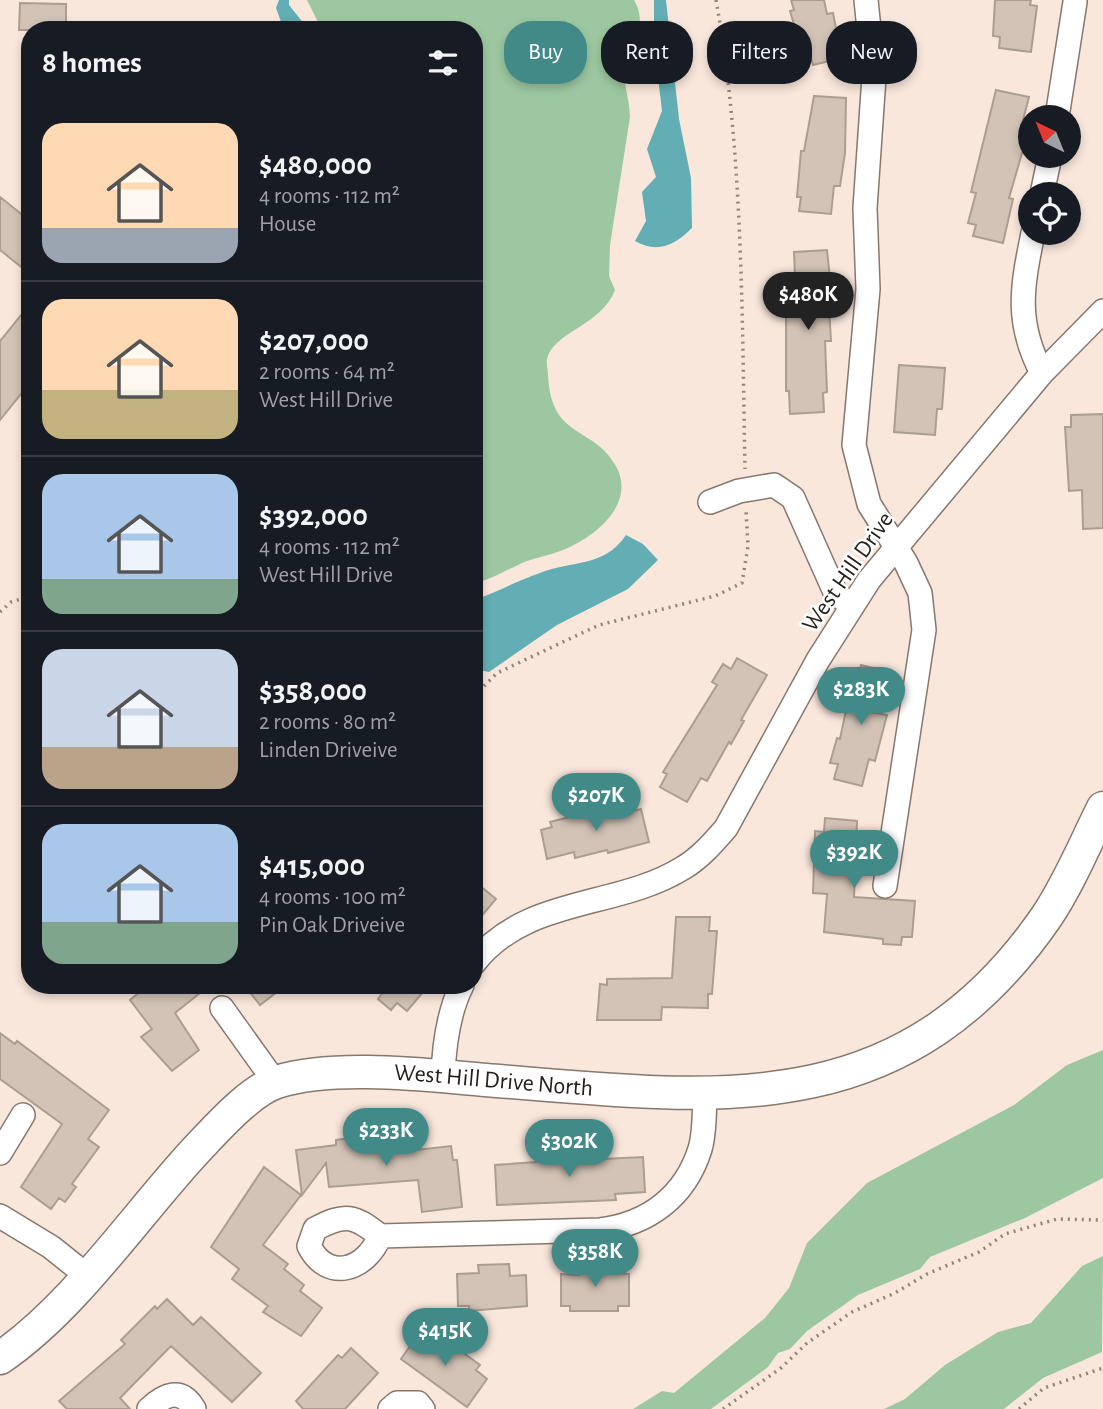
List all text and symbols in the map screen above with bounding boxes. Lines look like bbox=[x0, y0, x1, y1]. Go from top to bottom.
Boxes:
chip: Buy bbox=[504, 21, 587, 84]
chip: Rent bbox=[601, 21, 693, 84]
chip: Filters bbox=[707, 21, 812, 84]
chip: New bbox=[826, 21, 917, 84]
icon: filters bbox=[424, 44, 462, 82]
text: 8 homes bbox=[42, 48, 142, 78]
north arrow bbox=[1018, 105, 1082, 168]
map controls bbox=[1018, 105, 1081, 245]
text: $480,000 bbox=[259, 150, 372, 180]
icon: home bbox=[98, 151, 182, 235]
button: locate bbox=[1018, 182, 1081, 245]
text: 4 rooms · 112 m² bbox=[259, 185, 400, 208]
text: House bbox=[259, 213, 316, 236]
pin: $480K bbox=[759, 272, 857, 332]
text: $480K bbox=[779, 283, 837, 306]
text: $207,000 bbox=[259, 326, 369, 356]
icon: home bbox=[98, 327, 182, 411]
text: 2 rooms · 64 m² bbox=[259, 361, 395, 384]
text: West Hill Drive bbox=[259, 389, 393, 412]
text: $392,000 bbox=[259, 501, 368, 531]
icon: home bbox=[98, 502, 182, 586]
street label: West Hill Drive bbox=[798, 508, 898, 636]
text: 4 rooms · 112 m² bbox=[259, 536, 400, 559]
text: West Hill Drive bbox=[259, 564, 393, 587]
pin: $283K bbox=[812, 668, 910, 727]
text: $358,000 bbox=[259, 676, 367, 706]
icon: home bbox=[98, 677, 182, 761]
text: $283K bbox=[833, 678, 889, 701]
text: 2 rooms · 80 m² bbox=[259, 711, 396, 734]
text: Linden Driveive bbox=[259, 739, 398, 762]
pin: $207K bbox=[547, 774, 645, 833]
text: $207K bbox=[568, 784, 624, 807]
pin: $392K bbox=[805, 830, 903, 890]
text: $392K bbox=[826, 841, 882, 864]
text: $415,000 bbox=[259, 851, 365, 881]
icon: home bbox=[98, 852, 182, 936]
text: 4 rooms · 100 m² bbox=[259, 886, 406, 909]
text: Pin Oak Driveive bbox=[259, 914, 405, 937]
street label: West Hill Drive North bbox=[394, 1061, 594, 1101]
pin: $233K bbox=[337, 1108, 435, 1168]
text: $233K bbox=[359, 1119, 413, 1142]
pin: $302K bbox=[520, 1120, 618, 1179]
text: $302K bbox=[541, 1130, 597, 1153]
pin: $358K bbox=[546, 1230, 644, 1289]
text: $358K bbox=[568, 1240, 622, 1263]
pin: $415K bbox=[396, 1308, 494, 1368]
text: $415K bbox=[418, 1319, 472, 1342]

